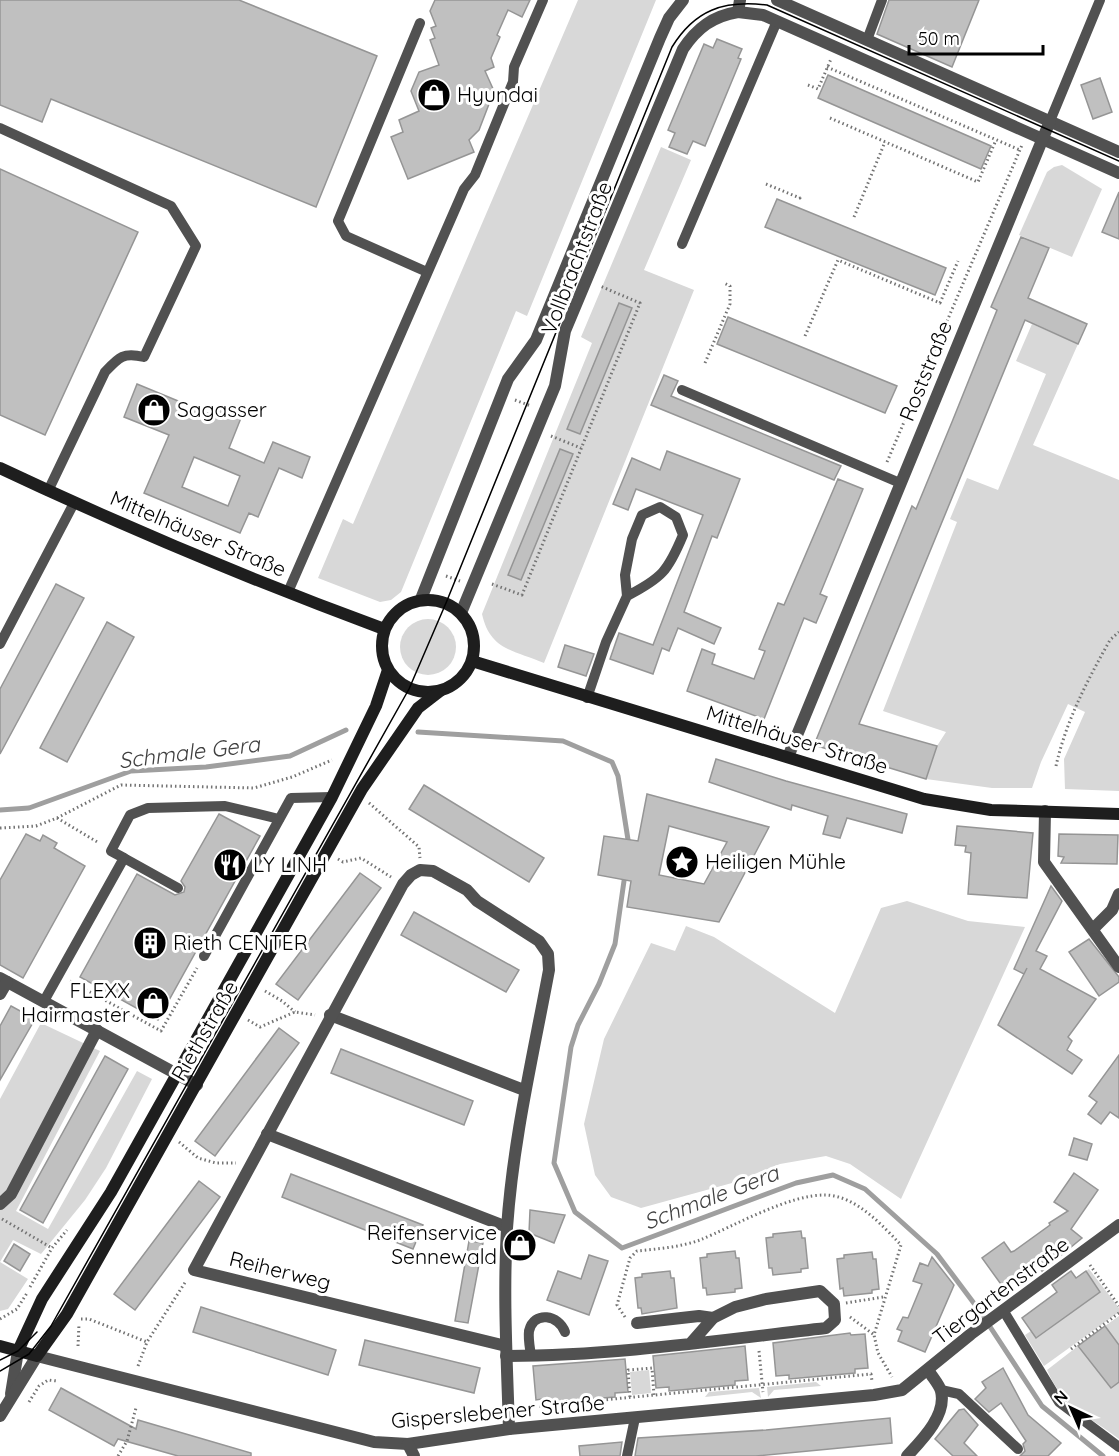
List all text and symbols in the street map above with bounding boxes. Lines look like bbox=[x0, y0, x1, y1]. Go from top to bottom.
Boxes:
scale bar bbox=[909, 18, 1042, 56]
text: 50 m bbox=[918, 27, 960, 50]
shop icon: Hyundai bbox=[416, 77, 452, 113]
place label: Hyundai bbox=[457, 81, 538, 107]
street label: Vollbrachtstraße bbox=[535, 178, 617, 338]
street label: Roststraße bbox=[893, 317, 957, 425]
shop icon: Sagasser bbox=[136, 392, 172, 428]
place label: Sagasser bbox=[177, 396, 267, 422]
street label: Mittelhäuser Straße bbox=[106, 484, 290, 582]
street label: Mittelhäuser Straße bbox=[703, 699, 891, 779]
water label: Schmale Gera bbox=[117, 729, 263, 775]
place icon: Heiligen Mühle bbox=[664, 844, 700, 880]
restaurant icon: LY LINH bbox=[212, 847, 248, 883]
place label: Heiligen Mühle bbox=[705, 848, 846, 874]
place label: LY LINH bbox=[253, 851, 327, 877]
building icon: Rieth CENTER bbox=[132, 925, 168, 961]
place label: Rieth CENTER bbox=[173, 929, 308, 955]
street label: Riethstraße bbox=[165, 976, 243, 1085]
place label: FLEXX Hairmaster bbox=[21, 977, 130, 1027]
shop icon: FLEXX Hairmaster bbox=[135, 985, 171, 1021]
water label: Schmale Gera bbox=[640, 1158, 784, 1236]
place label: Reifenservice Sennewald bbox=[367, 1219, 497, 1269]
shop icon: Reifenservice Sennewald bbox=[502, 1227, 538, 1263]
street label: Tiergartenstraße bbox=[927, 1231, 1074, 1350]
street label: Reiherweg bbox=[227, 1245, 334, 1295]
north arrow bbox=[1041, 1378, 1101, 1438]
text: N bbox=[1049, 1386, 1072, 1408]
street label: Gisperslebener Straße bbox=[390, 1389, 606, 1433]

